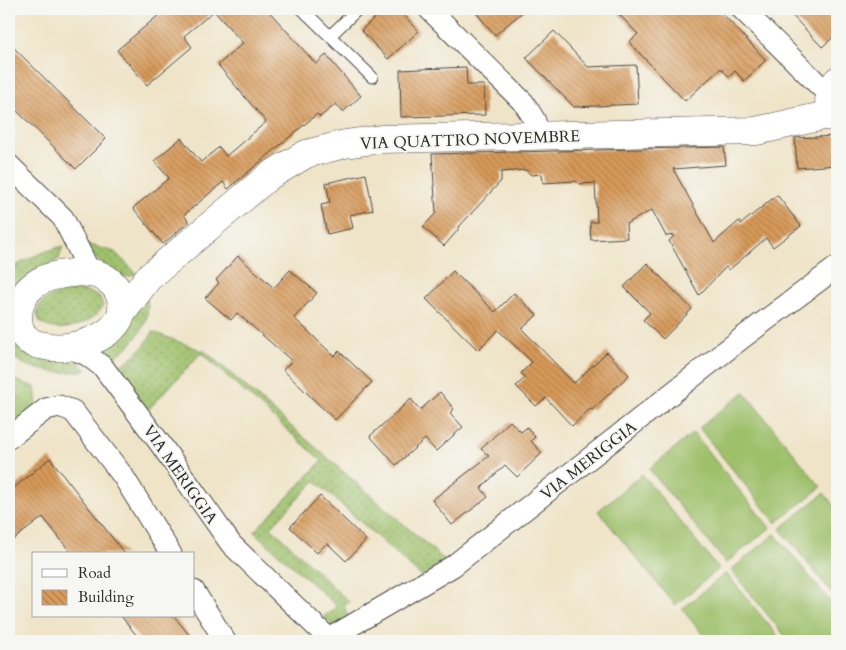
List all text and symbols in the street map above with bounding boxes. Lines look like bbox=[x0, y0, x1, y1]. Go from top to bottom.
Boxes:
street label: VIA QUATTRO NOVEMBRE bbox=[360, 125, 580, 155]
street label: VIA MERIGGIA bbox=[536, 416, 642, 505]
street label: VIA MERIGGIA bbox=[138, 421, 223, 529]
legend bbox=[32, 552, 195, 618]
text: Road bbox=[78, 563, 111, 583]
text: Building bbox=[78, 587, 134, 607]

